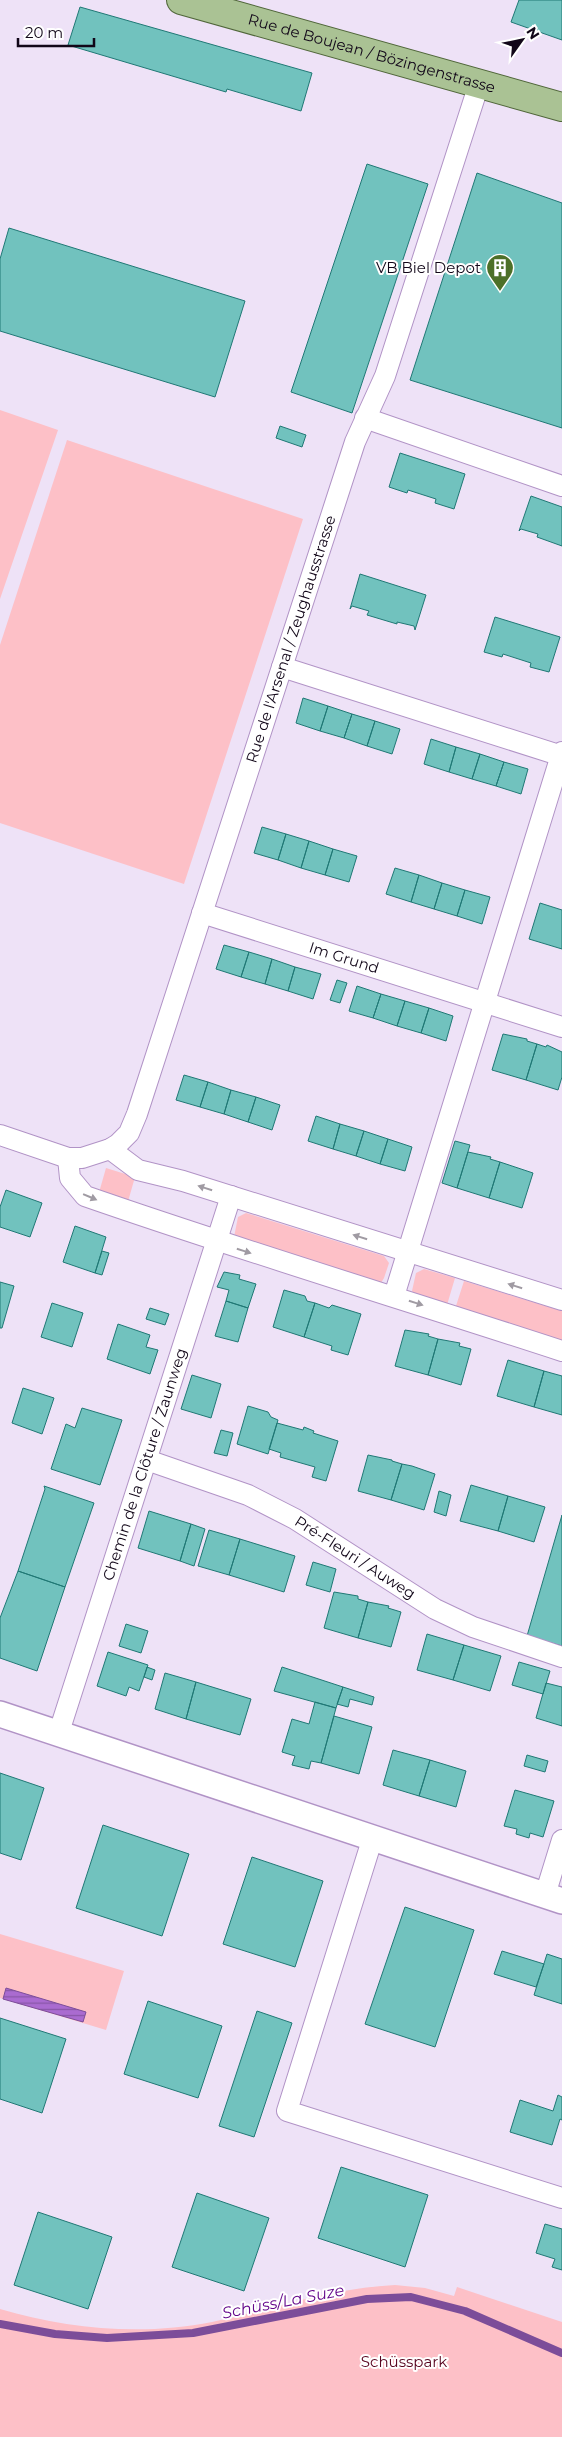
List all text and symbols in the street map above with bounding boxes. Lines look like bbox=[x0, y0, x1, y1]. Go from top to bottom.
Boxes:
street label: Rue de Boujean / Bözingenstrasse bbox=[246, 9, 498, 97]
scale bar bbox=[18, 15, 94, 47]
north arrow bbox=[497, 15, 547, 65]
text: 20 m bbox=[25, 23, 63, 42]
text: N bbox=[522, 23, 544, 43]
building icon: VB Biel Depot bbox=[485, 253, 515, 292]
place label: VB Biel Depot bbox=[376, 258, 481, 277]
street label: Rue de l'Arsenal / Zeughausstrasse bbox=[241, 513, 340, 765]
street label: Im Grund bbox=[307, 938, 382, 977]
one-way arrow bbox=[198, 1184, 213, 1192]
one-way arrow bbox=[83, 1193, 98, 1202]
one-way arrow bbox=[353, 1233, 368, 1241]
one-way arrow bbox=[236, 1247, 251, 1255]
one-way arrow bbox=[508, 1282, 523, 1289]
one-way arrow bbox=[409, 1299, 424, 1307]
street label: Chemin de la Clôture / Zaunweg bbox=[98, 1346, 191, 1583]
street label: Pré-Fleuri / Auweg bbox=[291, 1511, 419, 1603]
water label: Schüss/La Suze bbox=[220, 2280, 346, 2323]
park label: Schüsspark bbox=[361, 2352, 447, 2371]

